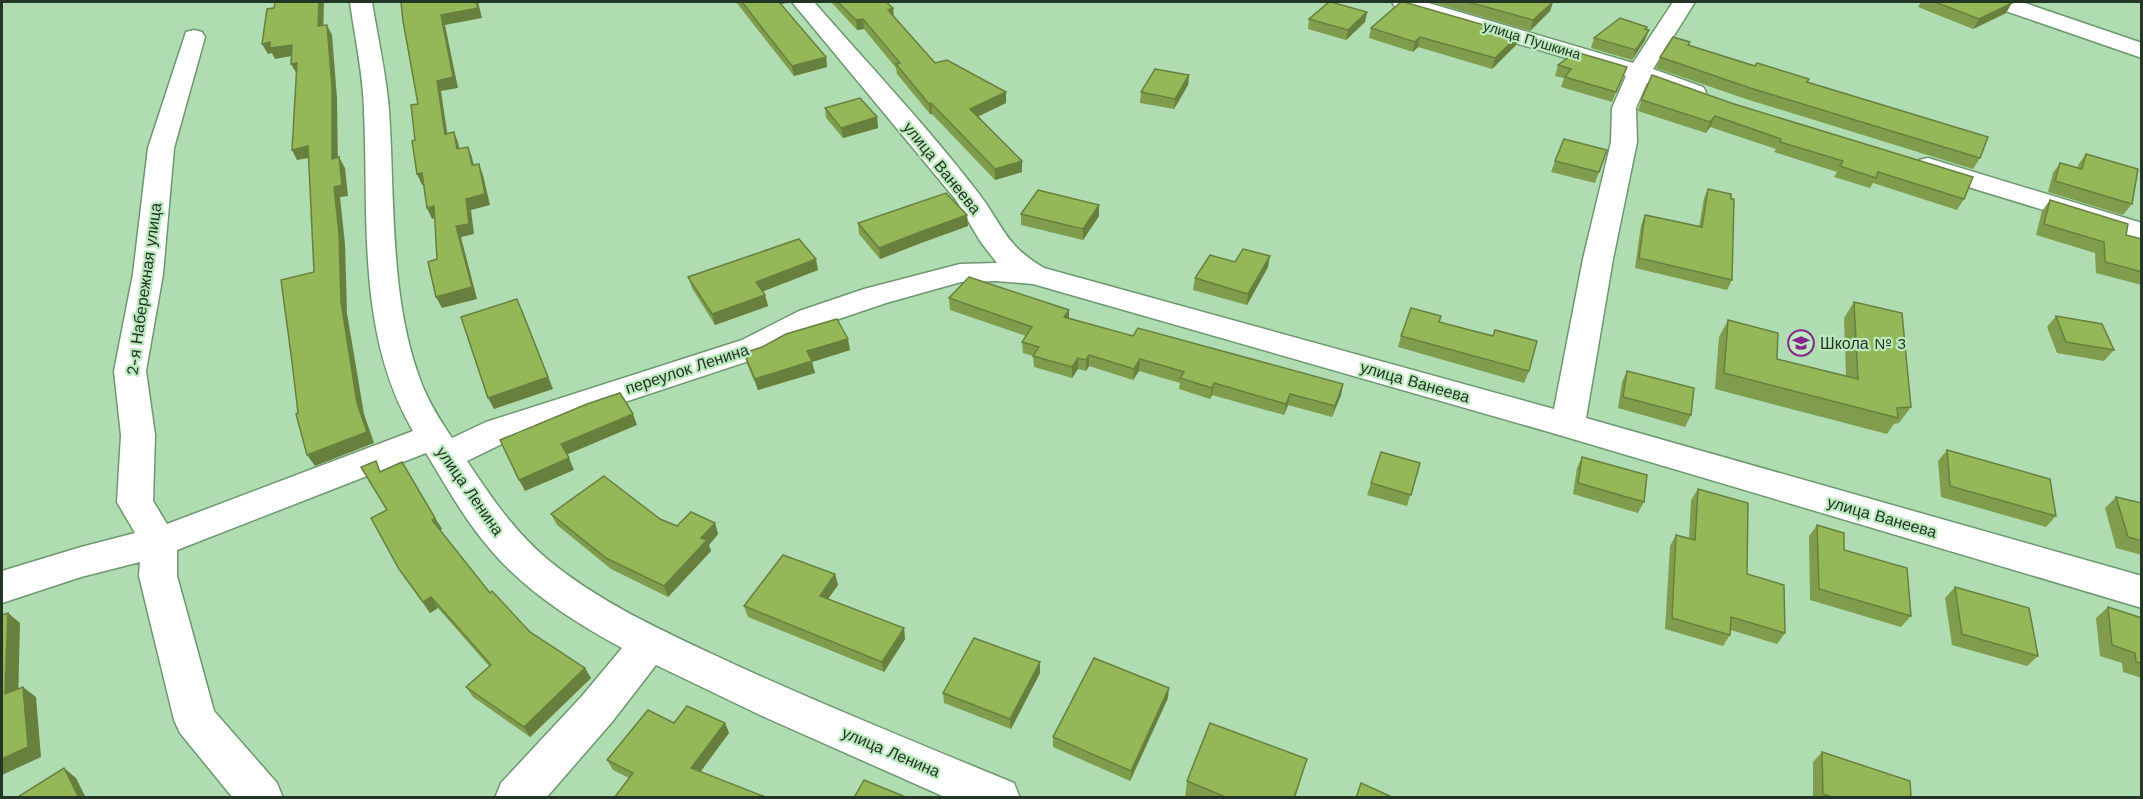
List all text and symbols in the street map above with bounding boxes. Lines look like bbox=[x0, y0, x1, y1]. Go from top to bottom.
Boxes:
street label: улица Пушкина bbox=[1481, 18, 1583, 62]
street label: улица Ванеева bbox=[899, 118, 985, 218]
street label: 2-я Набережная улица bbox=[122, 202, 166, 376]
school or university icon: Школа № 3 bbox=[1786, 328, 1816, 358]
place label: Школа № 3 bbox=[1820, 334, 1906, 353]
street label: переулок Ленина bbox=[623, 340, 751, 398]
street label: улица Ванеева bbox=[1358, 357, 1472, 407]
street label: улица Ленина bbox=[432, 443, 508, 539]
street label: улица Ванеева bbox=[1825, 492, 1939, 542]
street label: улица Ленина bbox=[839, 723, 943, 781]

